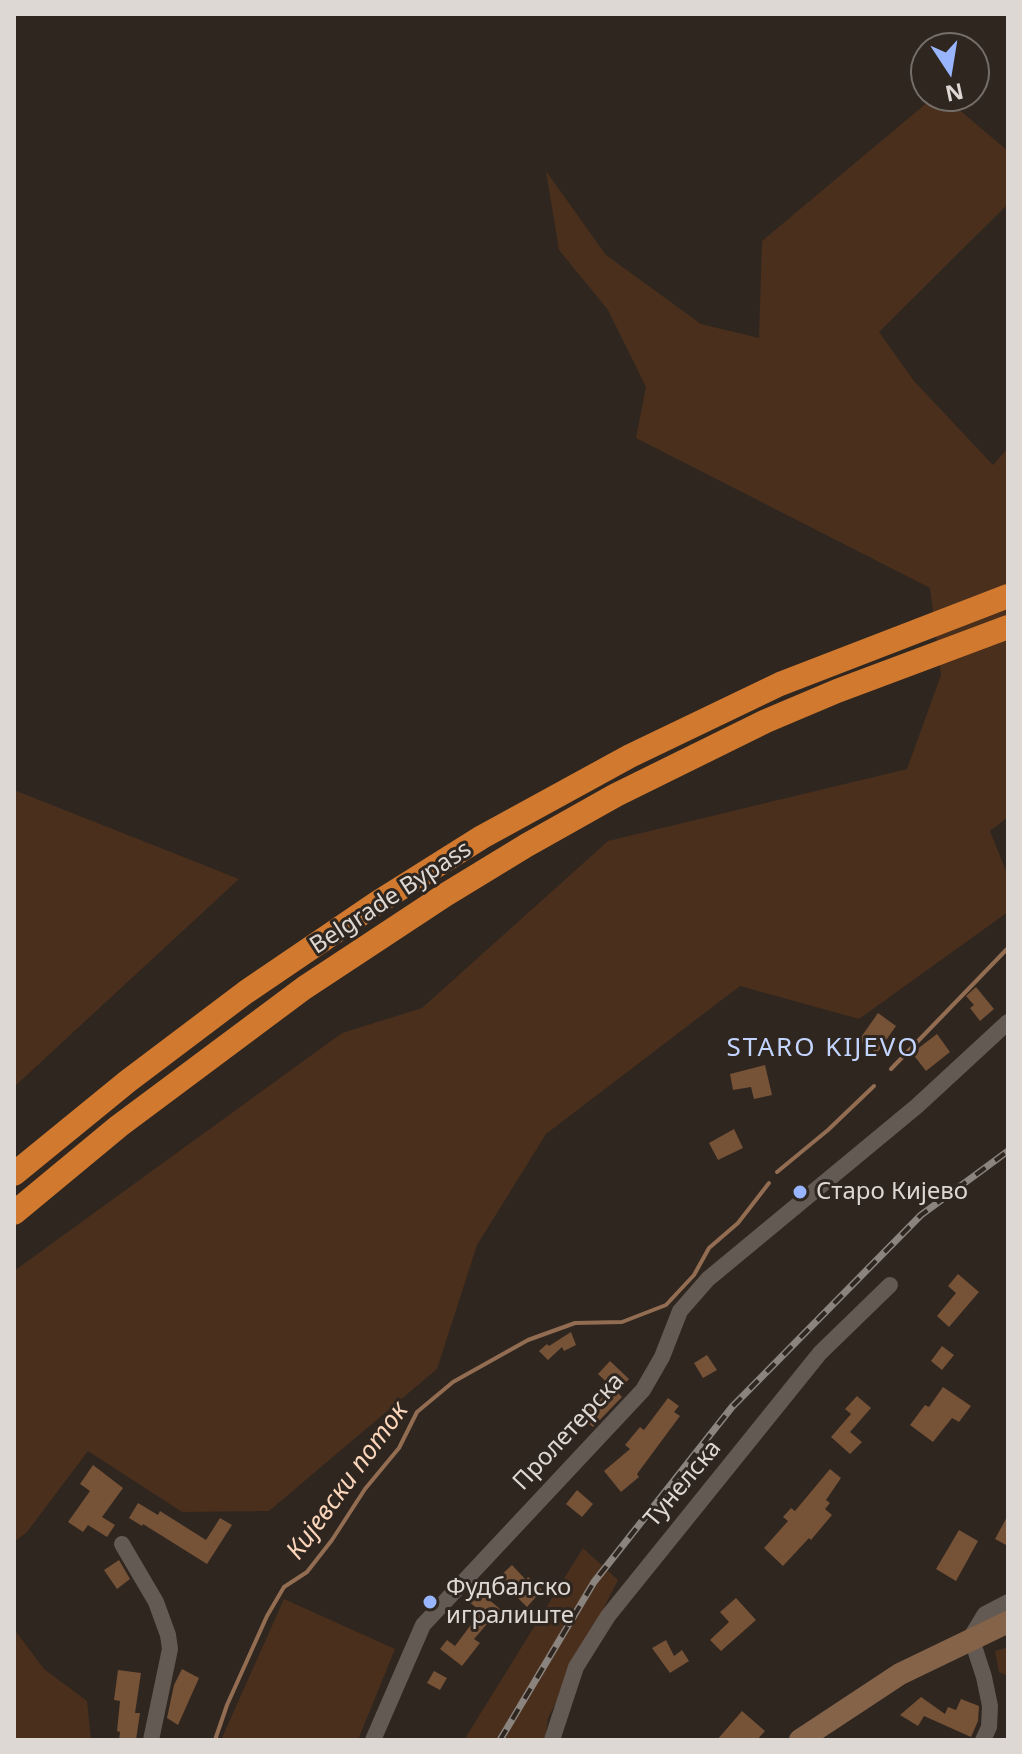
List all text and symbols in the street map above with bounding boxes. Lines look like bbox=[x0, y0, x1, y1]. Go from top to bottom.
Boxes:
north arrow bbox=[910, 32, 990, 112]
text: N bbox=[943, 77, 966, 110]
street label: Belgrade Bypass bbox=[305, 835, 477, 961]
district label: STARO KIJEVO bbox=[727, 1033, 919, 1065]
place label: Старо Кијево bbox=[816, 1178, 968, 1206]
marker: Старо Кијево bbox=[791, 1183, 809, 1201]
street label: Пролетерска bbox=[507, 1367, 631, 1497]
water label: Кијевски поток bbox=[280, 1396, 416, 1566]
street label: Тунелска bbox=[638, 1435, 728, 1533]
place label: Фудбалско игралиште bbox=[446, 1574, 574, 1630]
marker: Фудбалско игралиште bbox=[421, 1593, 439, 1611]

